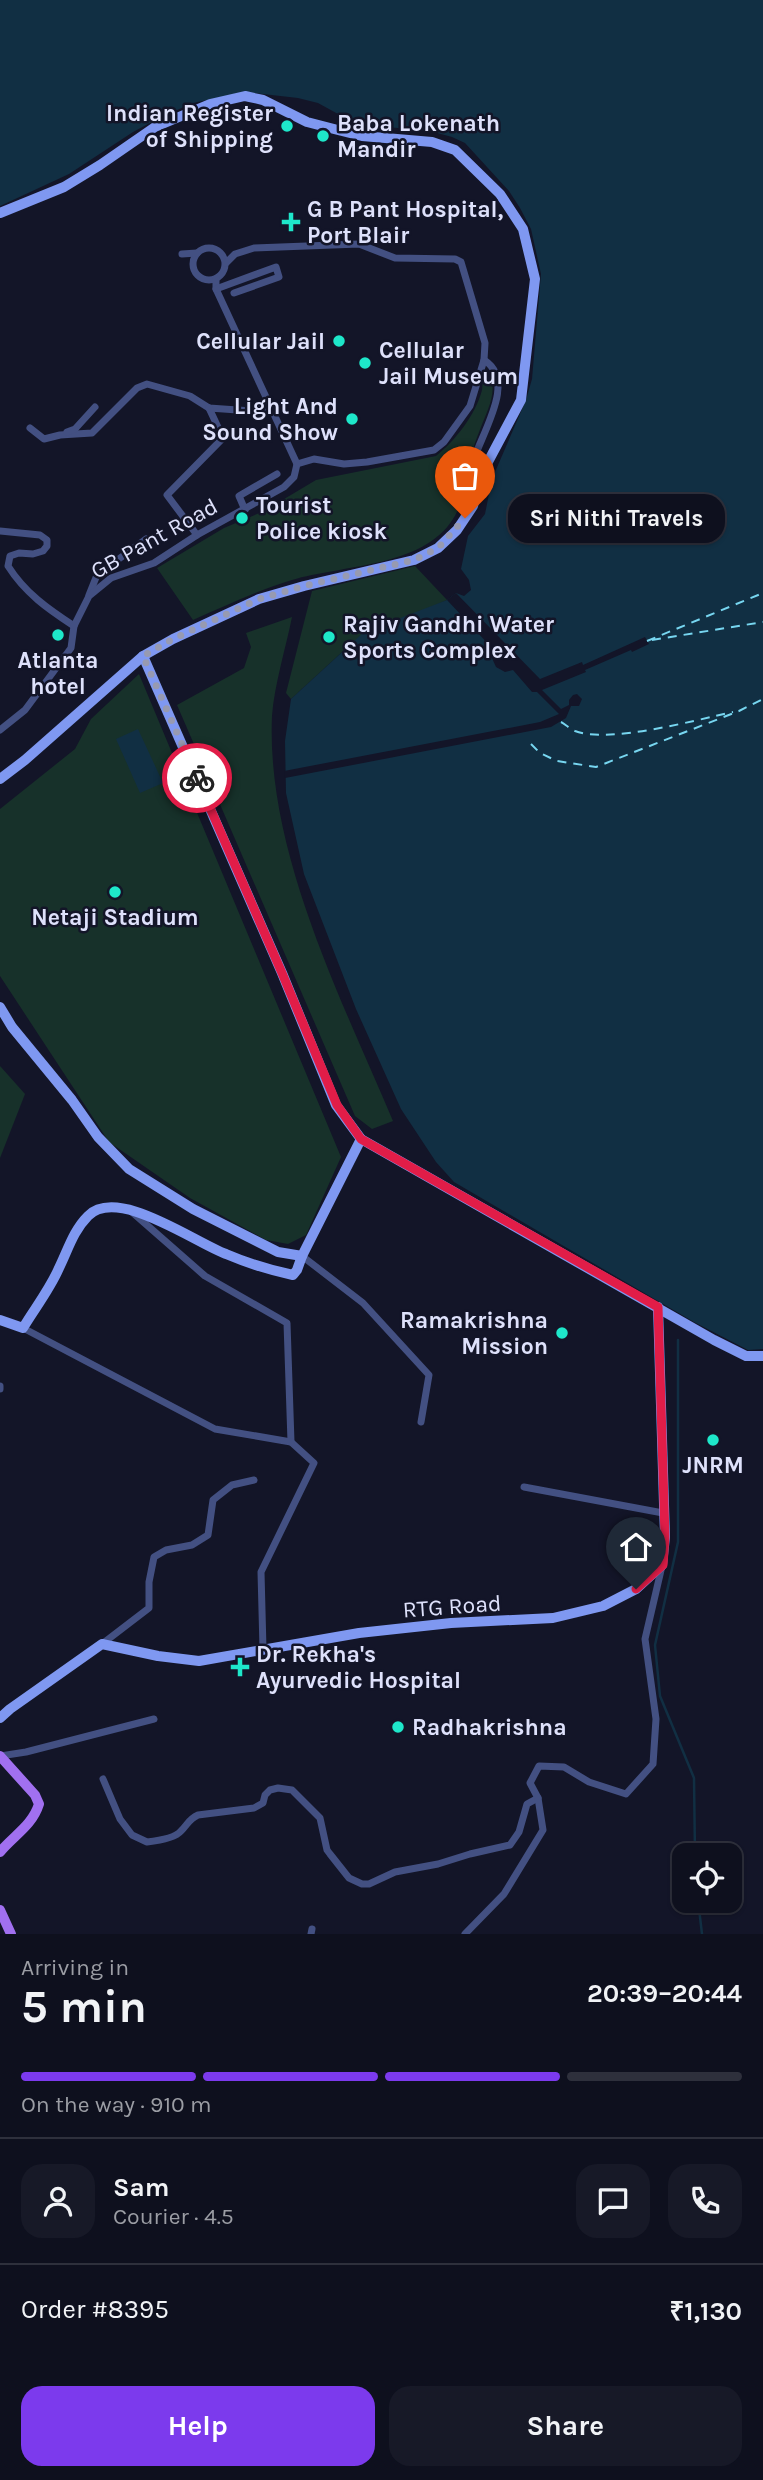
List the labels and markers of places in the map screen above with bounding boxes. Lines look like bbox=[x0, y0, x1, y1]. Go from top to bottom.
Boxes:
place label: Indian Register of Shipping bbox=[106, 100, 273, 153]
place label: Baba Lokenath Mandir bbox=[337, 110, 500, 163]
marker: Indian Register of Shipping bbox=[279, 118, 295, 134]
marker: Baba Lokenath Mandir bbox=[315, 128, 331, 144]
place label: G B Pant Hospital, Port Blair bbox=[307, 196, 504, 249]
marker: G B Pant Hospital, Port Blair bbox=[281, 212, 301, 232]
place label: Cellular Jail bbox=[196, 328, 325, 355]
marker: Cellular Jail bbox=[331, 333, 347, 349]
place label: Cellular Jail Museum bbox=[379, 337, 518, 390]
marker: Cellular Jail Museum bbox=[357, 355, 373, 371]
place label: Light And Sound Show bbox=[202, 393, 339, 446]
marker: Light And Sound Show bbox=[344, 411, 360, 427]
pin bbox=[435, 446, 495, 518]
place label: Tourist Police kiosk bbox=[256, 492, 387, 545]
callout: Sri Nithi Travels bbox=[507, 494, 724, 542]
marker: Tourist Police kiosk bbox=[234, 510, 250, 526]
place label: Rajiv Gandhi Water Sports Complex bbox=[343, 611, 554, 664]
marker: Atlanta hotel bbox=[50, 627, 66, 643]
marker: Rajiv Gandhi Water Sports Complex bbox=[321, 629, 337, 645]
place label: Atlanta hotel bbox=[18, 647, 98, 700]
marker: Netaji Stadium bbox=[107, 884, 123, 900]
place label: Netaji Stadium bbox=[31, 904, 199, 931]
place label: Ramakrishna Mission bbox=[400, 1307, 548, 1360]
marker: Ramakrishna Mission bbox=[554, 1325, 570, 1341]
marker: JNRM bbox=[705, 1432, 721, 1448]
place label: JNRM bbox=[682, 1452, 744, 1479]
pin bbox=[606, 1517, 666, 1589]
place label: Dr. Rekha's Ayurvedic Hospital bbox=[256, 1641, 461, 1694]
marker: Dr. Rekha's Ayurvedic Hospital bbox=[230, 1657, 250, 1677]
place label: Radhakrishna bbox=[412, 1714, 567, 1741]
marker: Radhakrishna bbox=[390, 1719, 406, 1735]

